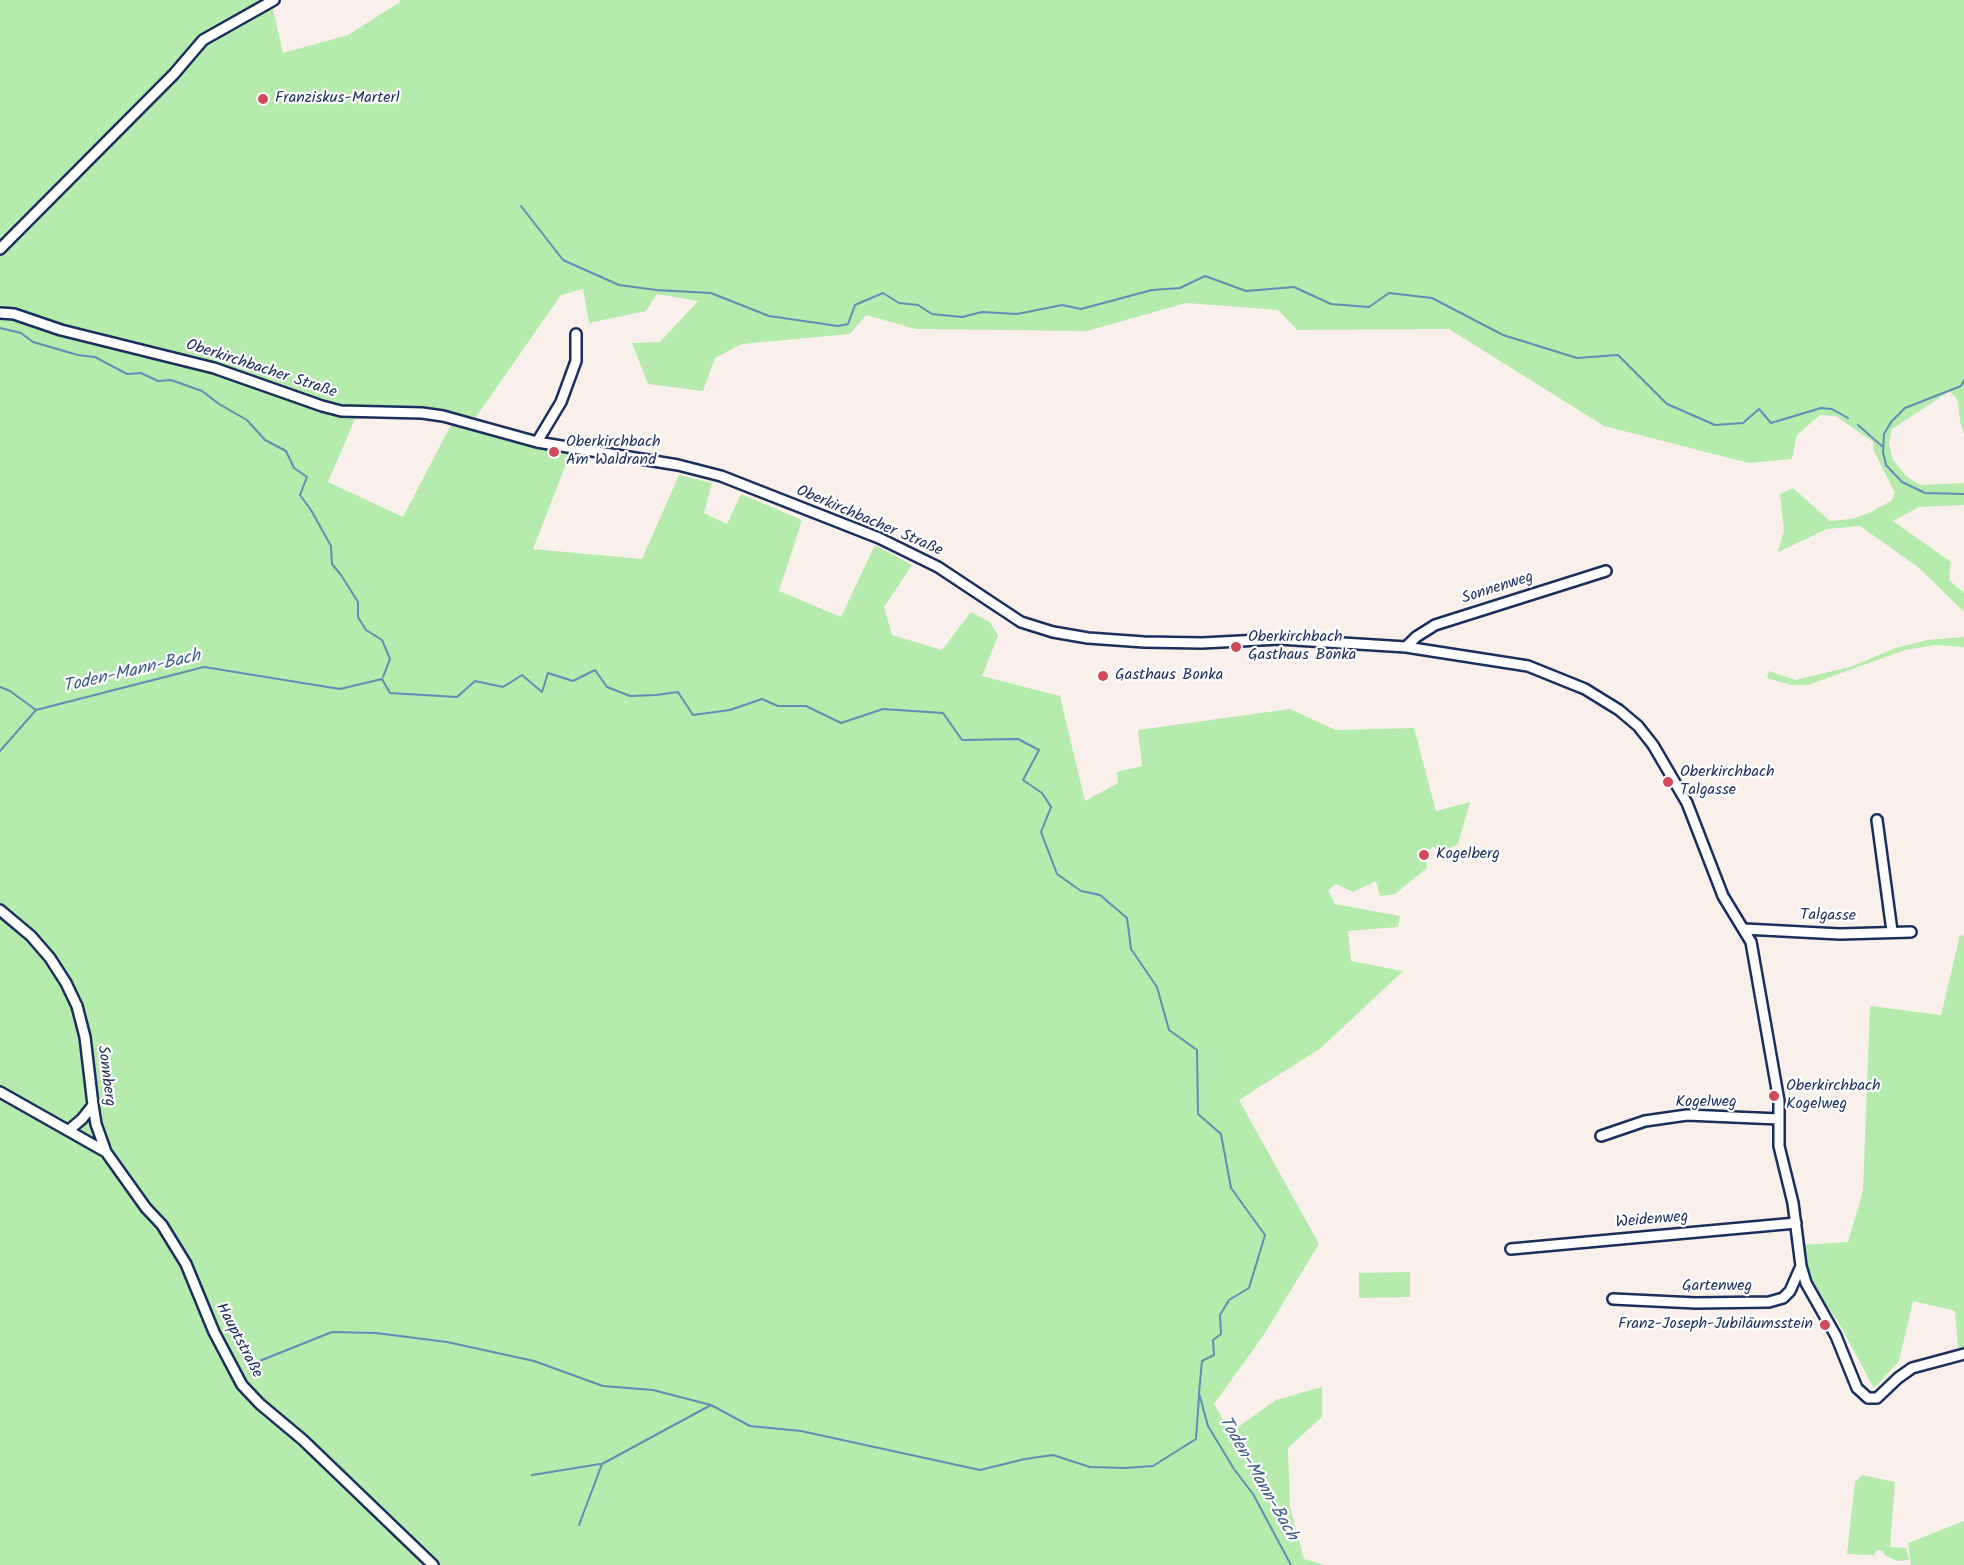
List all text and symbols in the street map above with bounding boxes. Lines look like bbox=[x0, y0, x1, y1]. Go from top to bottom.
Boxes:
place label: Franziskus-Marterl bbox=[275, 89, 400, 109]
marker: Franziskus-Marterl bbox=[256, 92, 270, 106]
street label: Oberkirchbacher Straße bbox=[183, 337, 339, 403]
place label: Oberkirchbach Am Waldrand bbox=[566, 433, 661, 471]
marker: Oberkirchbach Am Waldrand bbox=[547, 445, 561, 459]
street label: Oberkirchbacher Straße bbox=[793, 482, 945, 562]
street label: Sonnenweg bbox=[1460, 568, 1536, 610]
place label: Oberkirchbach Gasthaus Bonka bbox=[1248, 628, 1356, 666]
marker: Oberkirchbach Gasthaus Bonka bbox=[1229, 640, 1243, 654]
water label: Toden-Mann-Bach bbox=[61, 647, 203, 699]
place label: Gasthaus Bonka bbox=[1115, 666, 1223, 686]
marker: Gasthaus Bonka bbox=[1096, 669, 1110, 683]
place label: Oberkirchbach Talgasse bbox=[1680, 763, 1775, 801]
marker: Oberkirchbach Talgasse bbox=[1661, 775, 1675, 789]
place label: Kogelberg bbox=[1436, 845, 1500, 865]
marker: Kogelberg bbox=[1417, 848, 1431, 862]
street label: Talgasse bbox=[1800, 907, 1856, 927]
street label: Sonnberg bbox=[92, 1044, 118, 1108]
place label: Oberkirchbach Kogelweg bbox=[1786, 1077, 1881, 1115]
marker: Oberkirchbach Kogelweg bbox=[1767, 1089, 1781, 1103]
street label: Kogelweg bbox=[1676, 1093, 1736, 1113]
street label: Weidenweg bbox=[1615, 1208, 1689, 1234]
street label: Gartenweg bbox=[1682, 1277, 1752, 1297]
street label: Hauptstraße bbox=[210, 1300, 266, 1382]
place label: Franz-Joseph-Jubiläumsstein bbox=[1618, 1315, 1813, 1335]
marker: Franz-Joseph-Jubiläumsstein bbox=[1818, 1318, 1832, 1332]
water label: Toden-Mann-Bach bbox=[1213, 1413, 1301, 1545]

